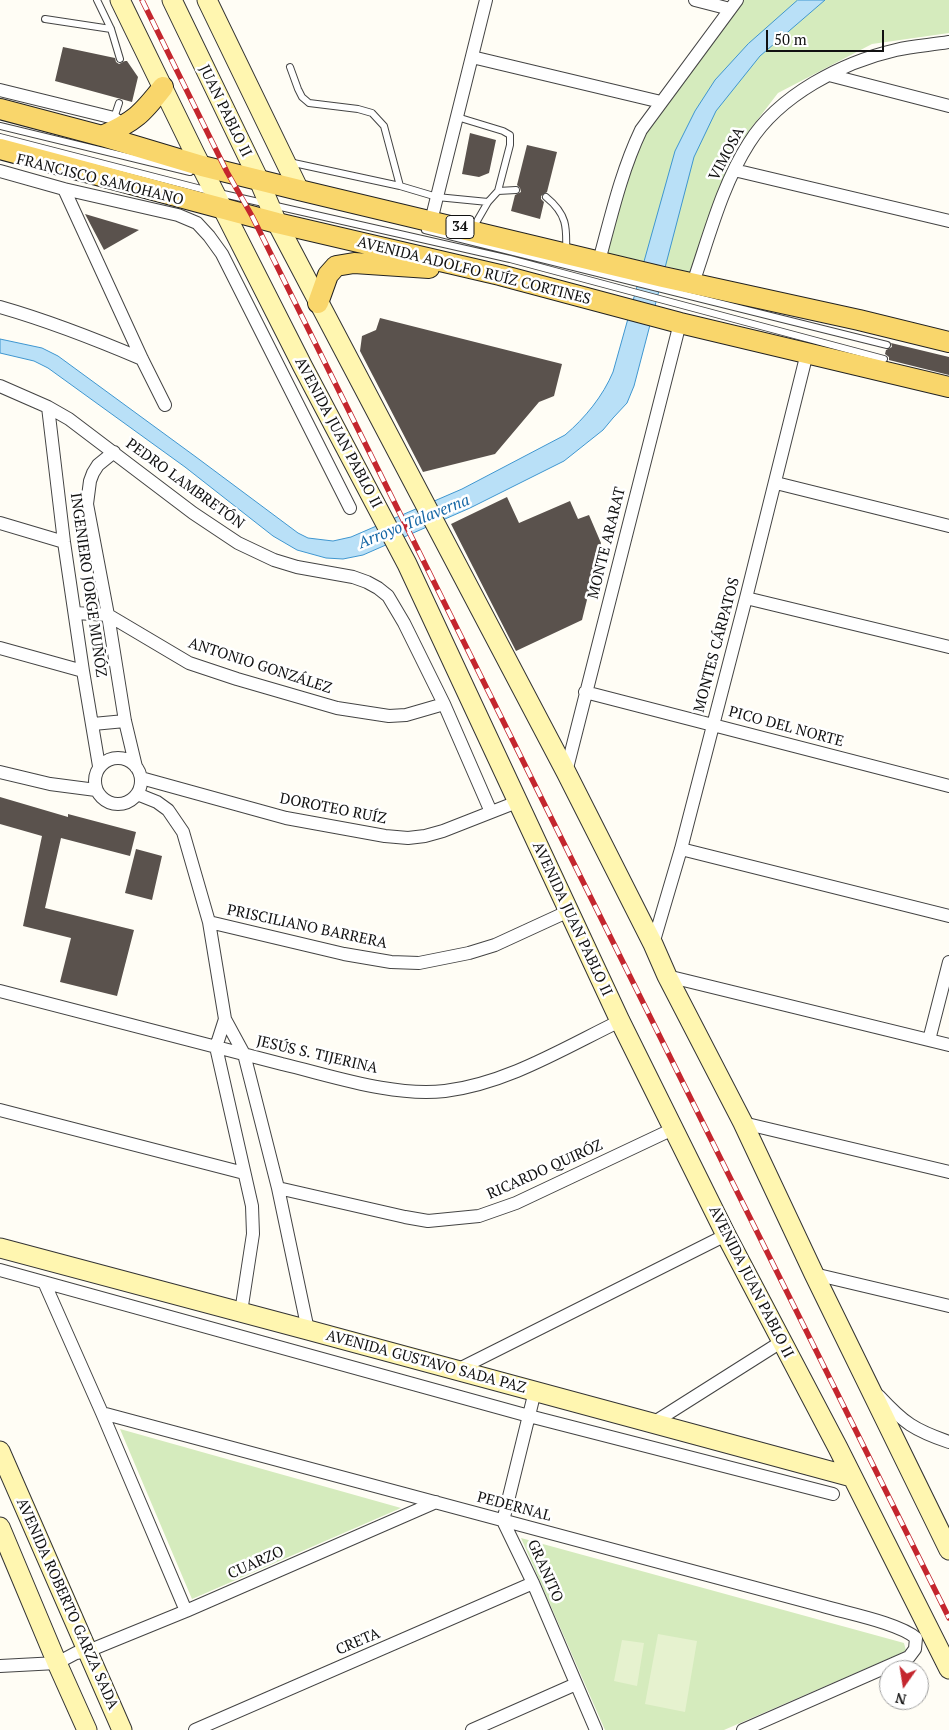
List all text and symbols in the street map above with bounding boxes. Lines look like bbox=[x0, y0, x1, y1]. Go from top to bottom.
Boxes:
scale bar bbox=[769, 20, 886, 52]
text: 50 m bbox=[774, 29, 807, 49]
street label: JUAN PABLO II bbox=[195, 62, 255, 160]
street label: VIMOSA bbox=[705, 124, 749, 184]
street label: FRANCISCO SAMOHANO bbox=[15, 151, 185, 209]
road number: 34 bbox=[446, 216, 474, 238]
street label: AVENIDA ADOLFO RUÍZ CORTINES bbox=[355, 233, 593, 309]
street label: AVENIDA JUAN PABLO II bbox=[291, 355, 385, 511]
street label: PEDRO LAMBRETÓN bbox=[122, 435, 248, 533]
street label: MONTE ARARAT bbox=[584, 485, 630, 601]
water label: Arroyo Talaverna bbox=[355, 491, 473, 553]
street label: INGENIERO JORGE MUÑÓZ bbox=[66, 492, 110, 678]
street label: MONTES CÁRPATOS bbox=[690, 576, 744, 714]
street label: ANTONIO GONZÁLEZ bbox=[186, 634, 334, 698]
street label: PICO DEL NORTE bbox=[726, 703, 846, 751]
street label: DOROTEO RUÍZ bbox=[278, 790, 388, 828]
street label: AVENIDA JUAN PABLO II bbox=[528, 839, 616, 999]
street label: PRISCILIANO BARRERA bbox=[225, 901, 389, 953]
street label: JESÚS S. TIJERINA bbox=[255, 1032, 379, 1078]
street label: RICARDO QUIRÓZ bbox=[484, 1136, 606, 1204]
street label: AVENIDA JUAN PABLO II bbox=[705, 1203, 797, 1361]
street label: AVENIDA GUSTAVO SADA PAZ bbox=[324, 1327, 528, 1397]
street label: PEDERNAL bbox=[475, 1488, 553, 1526]
street label: AVENIDA ROBERTO GARZA SADA bbox=[12, 1496, 122, 1712]
street label: GRANITO bbox=[523, 1537, 567, 1605]
street label: CUARZO bbox=[225, 1543, 287, 1583]
street label: CRETA bbox=[333, 1625, 383, 1659]
north arrow bbox=[879, 1660, 929, 1710]
text: N bbox=[893, 1689, 908, 1710]

